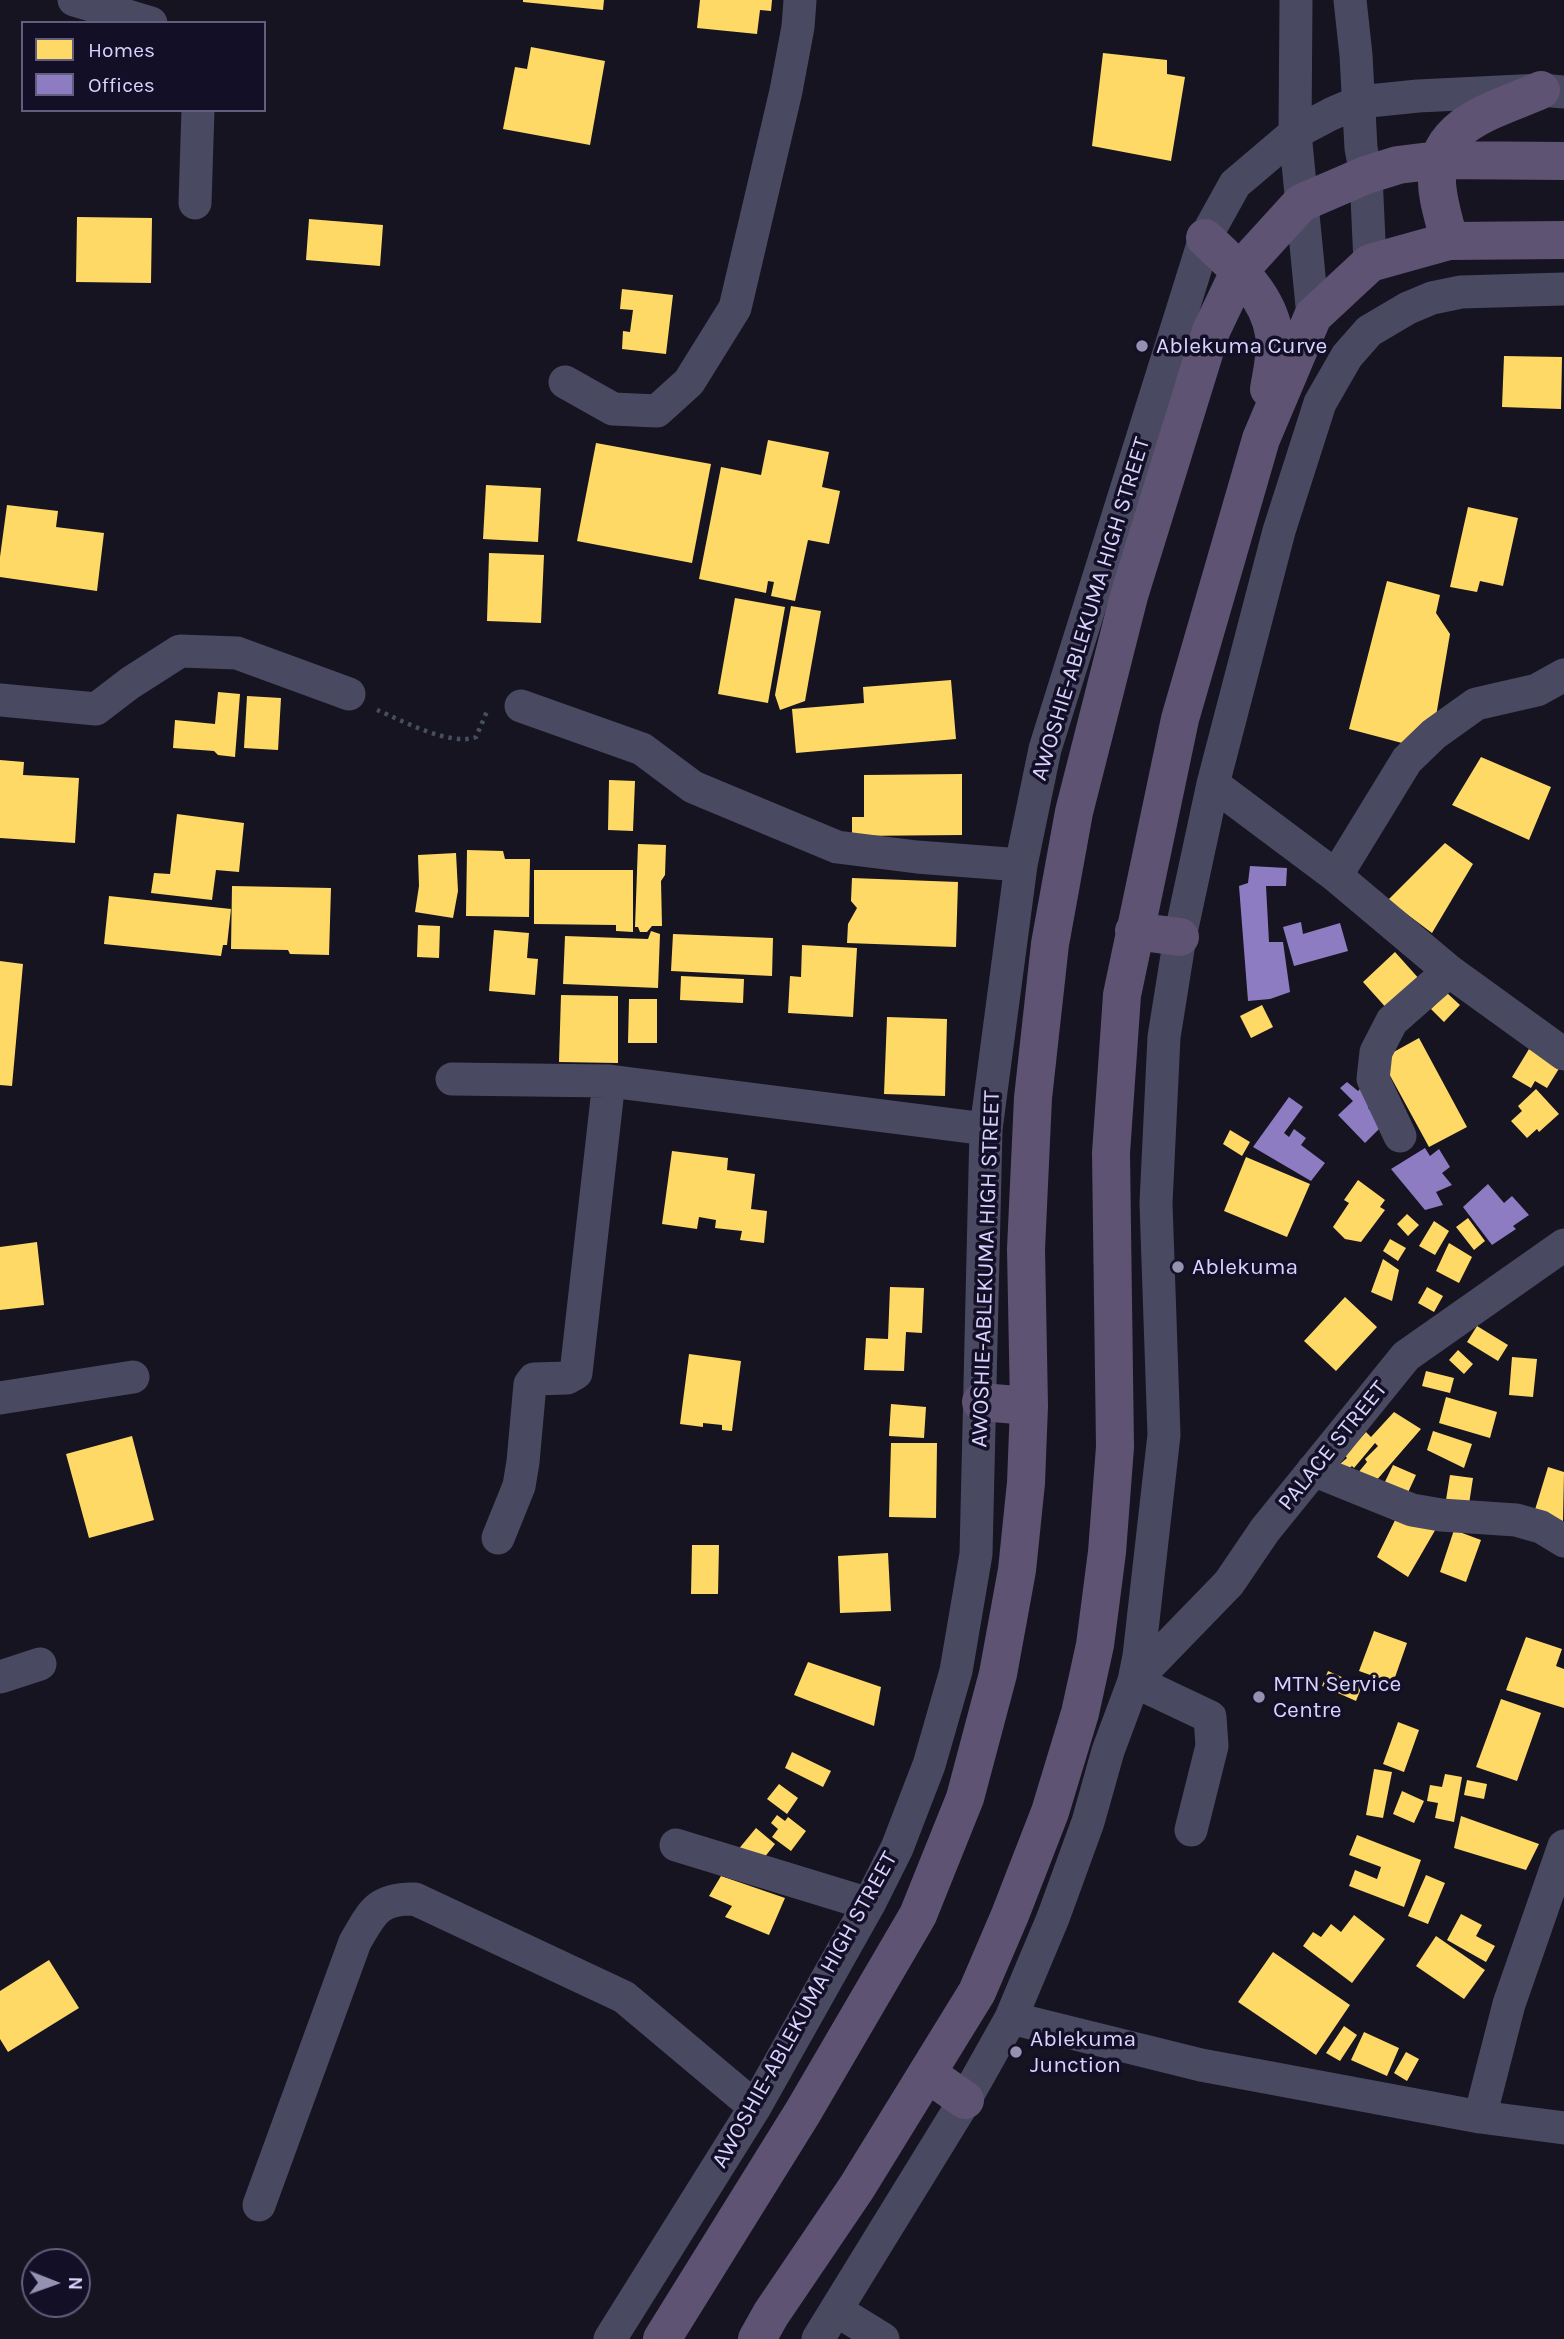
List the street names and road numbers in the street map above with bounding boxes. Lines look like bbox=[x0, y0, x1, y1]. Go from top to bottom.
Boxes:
street label: AWOSHIE-ABLEKUMA HIGH STREET bbox=[1026, 434, 1156, 784]
street label: AWOSHIE-ABLEKUMA HIGH STREET bbox=[966, 1090, 1006, 1448]
street label: PALACE STREET bbox=[1272, 1376, 1394, 1516]
street label: AWOSHIE-ABLEKUMA HIGH STREET bbox=[706, 1847, 904, 2173]

